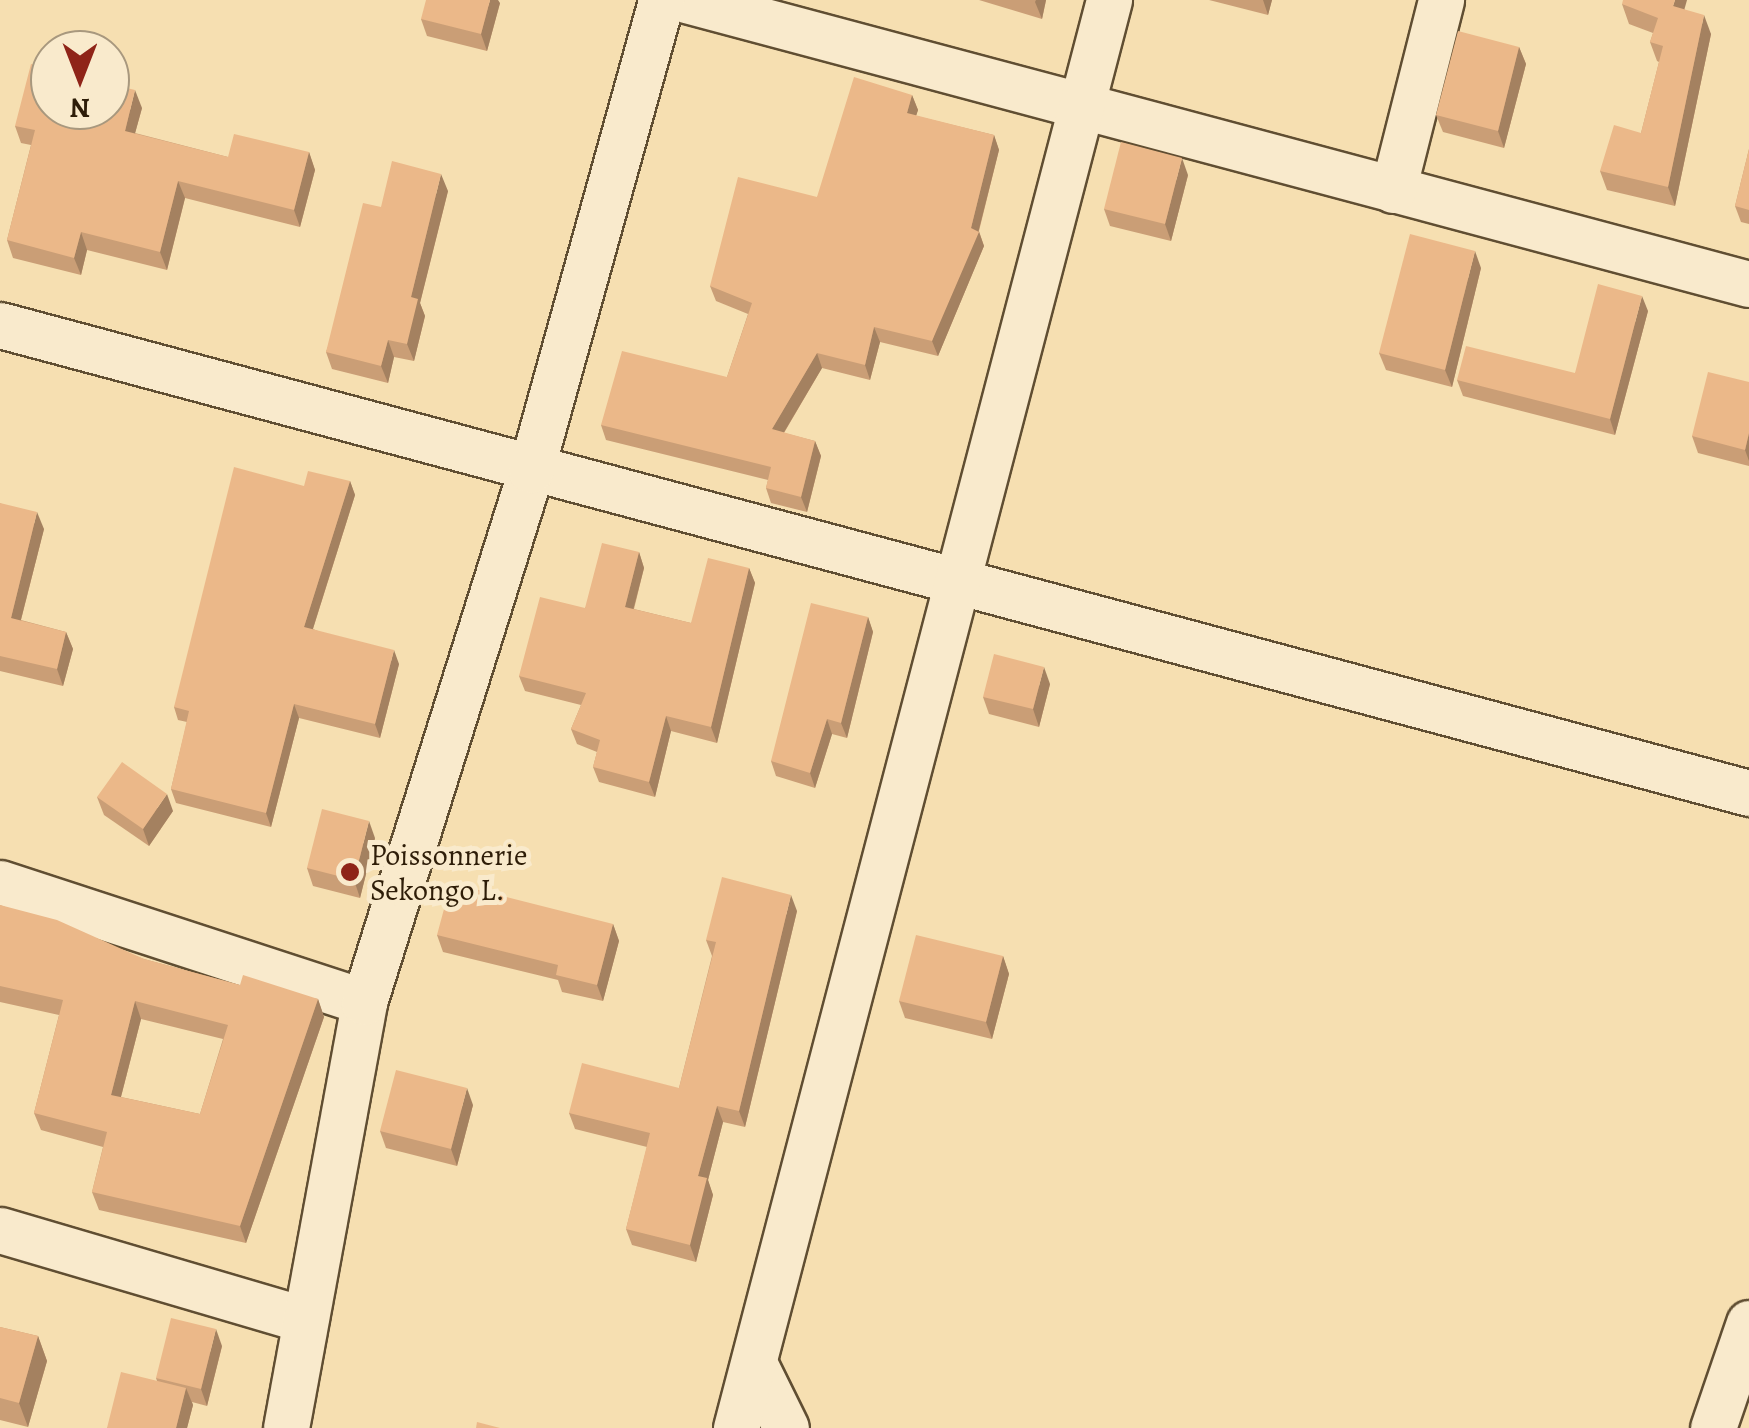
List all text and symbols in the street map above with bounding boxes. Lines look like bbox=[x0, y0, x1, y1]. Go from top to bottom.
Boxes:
north arrow bbox=[30, 30, 130, 130]
text: N bbox=[70, 89, 90, 127]
place label: Poissonnerie Sekongo L. bbox=[370, 837, 527, 908]
marker: Poissonnerie Sekongo L. bbox=[339, 861, 361, 883]

